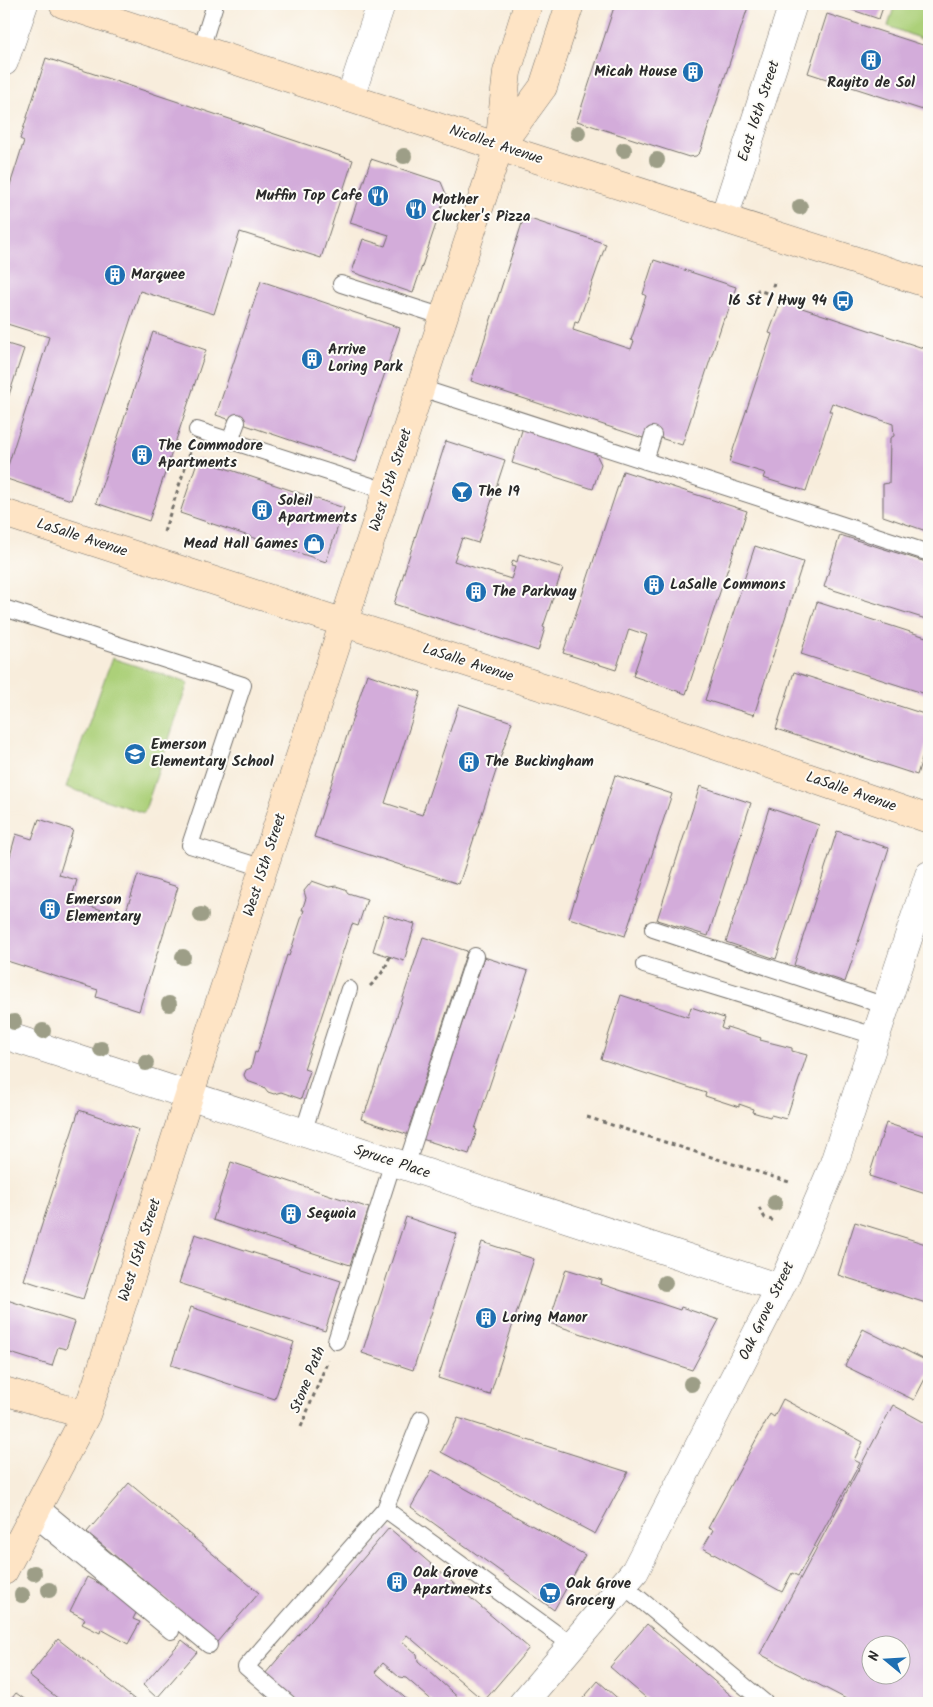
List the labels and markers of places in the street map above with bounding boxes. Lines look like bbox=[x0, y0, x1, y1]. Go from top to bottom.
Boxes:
building icon: Rayito de Sol bbox=[859, 48, 883, 72]
place label: Micah House bbox=[594, 60, 678, 84]
building icon: Micah House bbox=[681, 60, 705, 84]
place label: Rayito de Sol bbox=[827, 71, 915, 95]
place label: Muffin Top Cafe bbox=[255, 184, 363, 208]
restaurant icon: Muffin Top Cafe bbox=[366, 184, 390, 208]
place label: Mother Clucker's Pizza bbox=[432, 188, 531, 229]
restaurant icon: Mother Clucker's Pizza bbox=[404, 197, 428, 221]
building icon: Marquee bbox=[103, 263, 127, 287]
place label: Marquee bbox=[131, 263, 186, 287]
place label: 16 St / Hwy 94 bbox=[728, 289, 827, 313]
bus stop icon: 16 St / Hwy 94 bbox=[831, 289, 855, 313]
place label: Arrive Loring Park bbox=[328, 338, 403, 379]
building icon: Arrive Loring Park bbox=[300, 347, 324, 371]
place label: The Commodore Apartments bbox=[158, 434, 264, 475]
building icon: The Commodore Apartments bbox=[130, 443, 154, 467]
bar icon: The 19 bbox=[450, 480, 474, 504]
place label: The 19 bbox=[478, 480, 520, 504]
place label: Soleil Apartments bbox=[278, 489, 357, 530]
building icon: Soleil Apartments bbox=[250, 498, 274, 522]
place label: Mead Hall Games bbox=[183, 532, 298, 556]
shop icon: Mead Hall Games bbox=[302, 532, 326, 556]
building icon: LaSalle Commons bbox=[642, 573, 666, 597]
place label: LaSalle Commons bbox=[670, 573, 786, 597]
building icon: The Parkway bbox=[464, 580, 488, 604]
place label: The Parkway bbox=[492, 580, 577, 604]
place label: Emerson Elementary School bbox=[151, 733, 274, 774]
school or university icon: Emerson Elementary School bbox=[123, 742, 147, 766]
building icon: The Buckingham bbox=[457, 750, 481, 774]
place label: The Buckingham bbox=[485, 750, 594, 774]
place label: Emerson Elementary bbox=[66, 888, 141, 929]
building icon: Emerson Elementary bbox=[38, 897, 62, 921]
building icon: Sequoia bbox=[279, 1202, 303, 1226]
place label: Sequoia bbox=[307, 1202, 356, 1226]
building icon: Loring Manor bbox=[474, 1306, 498, 1330]
place label: Loring Manor bbox=[502, 1306, 588, 1330]
place label: Oak Grove Apartments bbox=[413, 1561, 492, 1602]
building icon: Oak Grove Apartments bbox=[385, 1570, 409, 1594]
place label: Oak Grove Grocery bbox=[566, 1572, 632, 1613]
supermarket icon: Oak Grove Grocery bbox=[538, 1581, 562, 1605]

